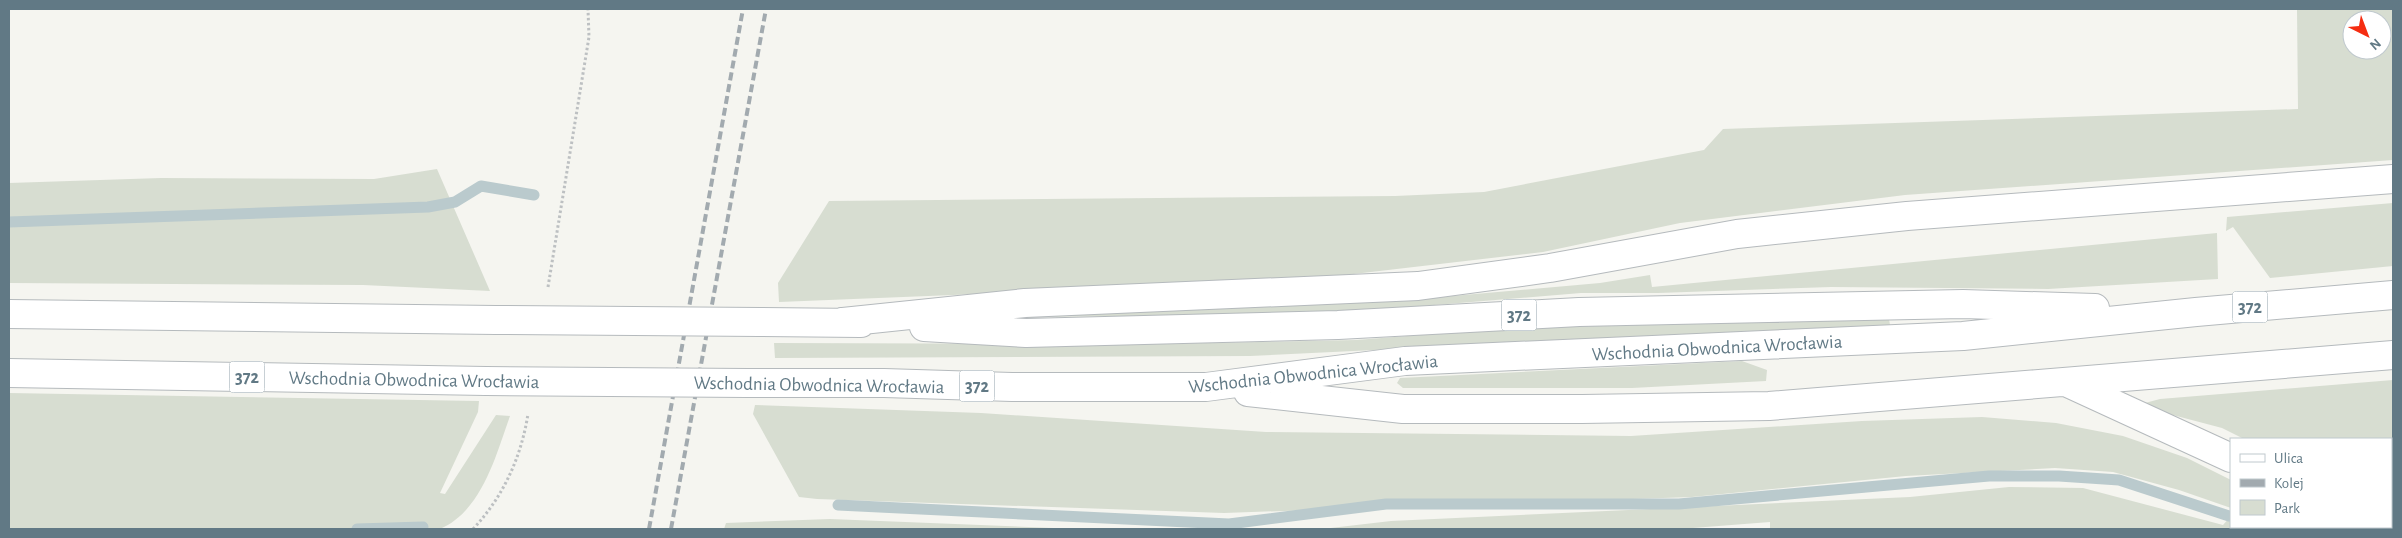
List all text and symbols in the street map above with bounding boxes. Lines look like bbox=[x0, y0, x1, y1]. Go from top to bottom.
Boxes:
north arrow bbox=[2342, 10, 2392, 60]
text: N bbox=[2367, 35, 2383, 52]
road number: 372 bbox=[2232, 292, 2268, 322]
road number: 372 bbox=[1502, 300, 1536, 330]
street label: Wschodnia Obwodnica Wrocławia bbox=[1591, 332, 1843, 365]
street label: Wschodnia Obwodnica Wrocławia bbox=[1187, 352, 1439, 397]
road number: 372 bbox=[230, 362, 264, 392]
street label: Wschodnia Obwodnica Wrocławia bbox=[288, 369, 540, 392]
road number: 372 bbox=[960, 371, 994, 402]
street label: Wschodnia Obwodnica Wrocławia bbox=[693, 374, 945, 397]
legend bbox=[2230, 438, 2392, 528]
text: Ulica bbox=[2274, 451, 2303, 466]
text: Kolej bbox=[2274, 476, 2304, 491]
text: Park bbox=[2274, 501, 2300, 516]

